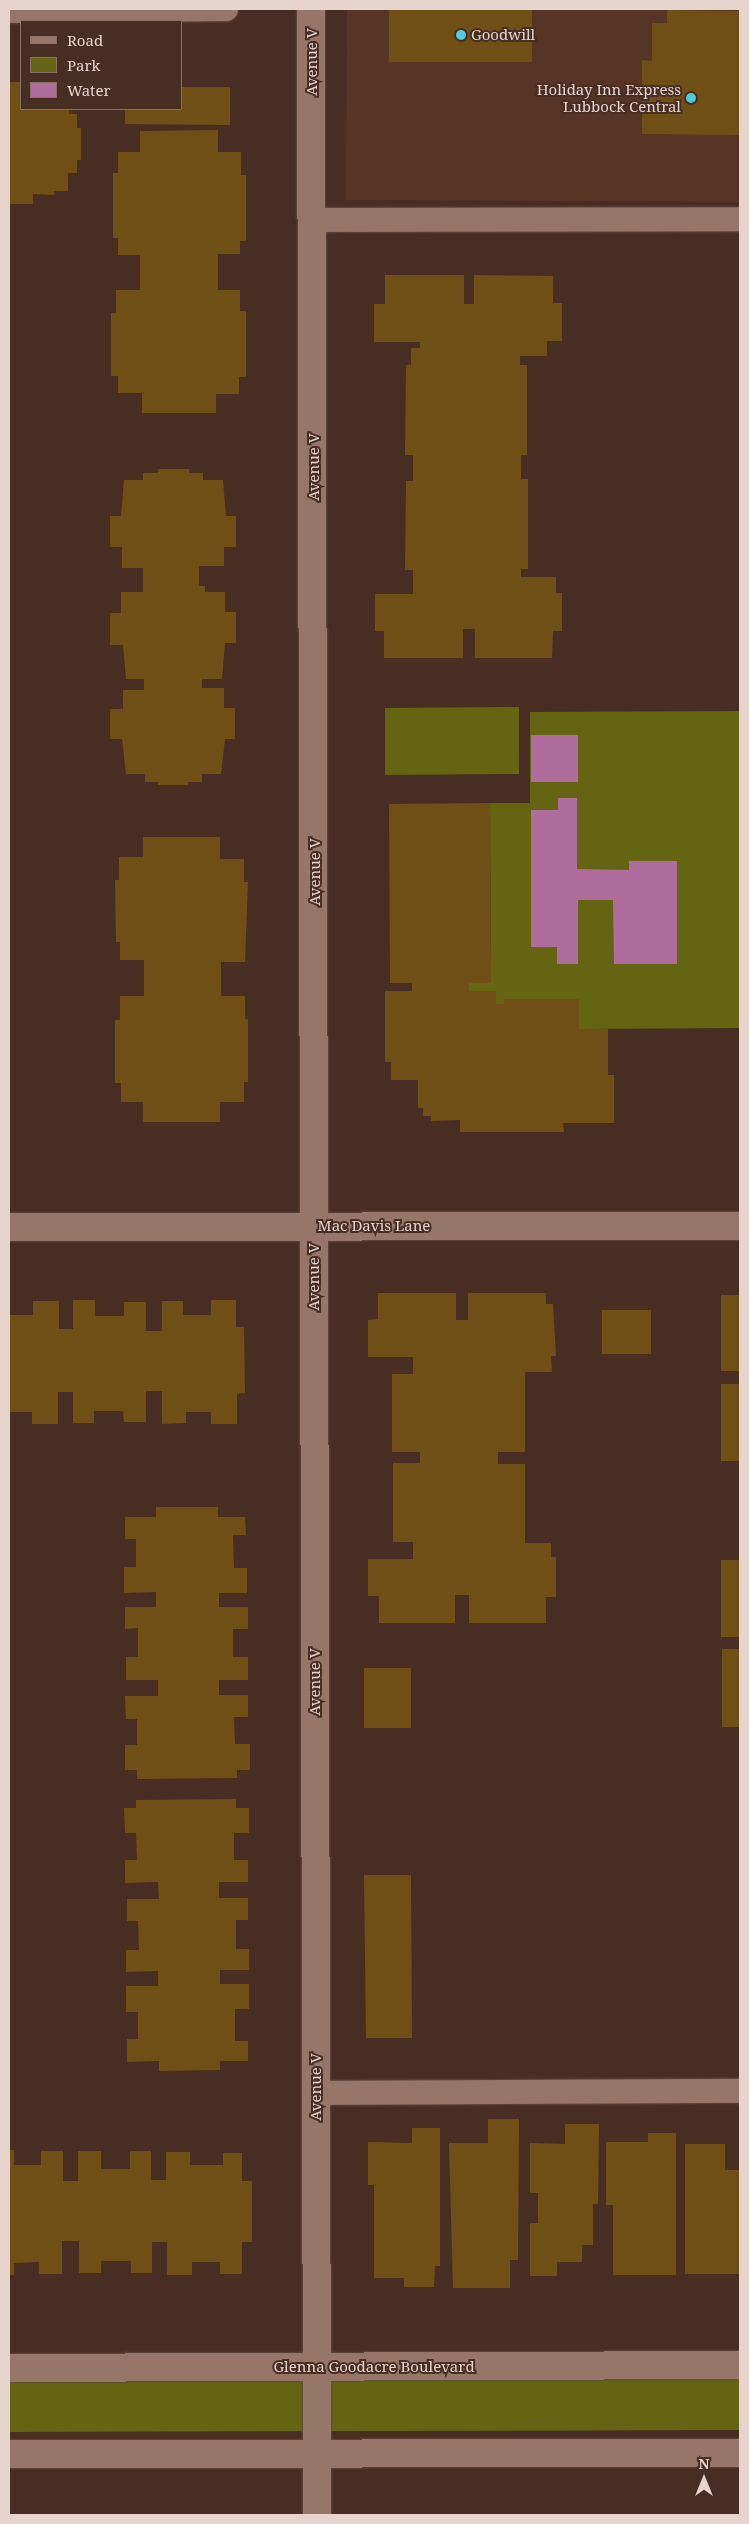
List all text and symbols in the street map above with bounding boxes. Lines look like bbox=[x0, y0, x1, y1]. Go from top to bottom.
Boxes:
legend bbox=[20, 20, 182, 110]
place label: Goodwill bbox=[471, 26, 535, 44]
street label: Avenue V bbox=[303, 28, 321, 96]
marker: Goodwill bbox=[455, 29, 467, 41]
text: Road bbox=[67, 30, 103, 50]
text: Park bbox=[67, 55, 100, 75]
text: Water bbox=[67, 80, 110, 100]
place label: Holiday Inn Express Lubbock Central bbox=[537, 80, 681, 115]
marker: Holiday Inn Express Lubbock Central bbox=[685, 92, 697, 104]
street label: Avenue V bbox=[305, 433, 323, 501]
street label: Avenue V bbox=[306, 838, 324, 906]
street label: Mac Davis Lane bbox=[318, 1217, 430, 1235]
street label: Avenue V bbox=[305, 1243, 323, 1311]
street label: Avenue V bbox=[306, 1648, 324, 1716]
street label: Avenue V bbox=[307, 2053, 325, 2121]
street label: Glenna Goodacre Boulevard bbox=[273, 2358, 475, 2376]
north arrow bbox=[679, 2454, 729, 2504]
text: N bbox=[698, 2454, 710, 2473]

